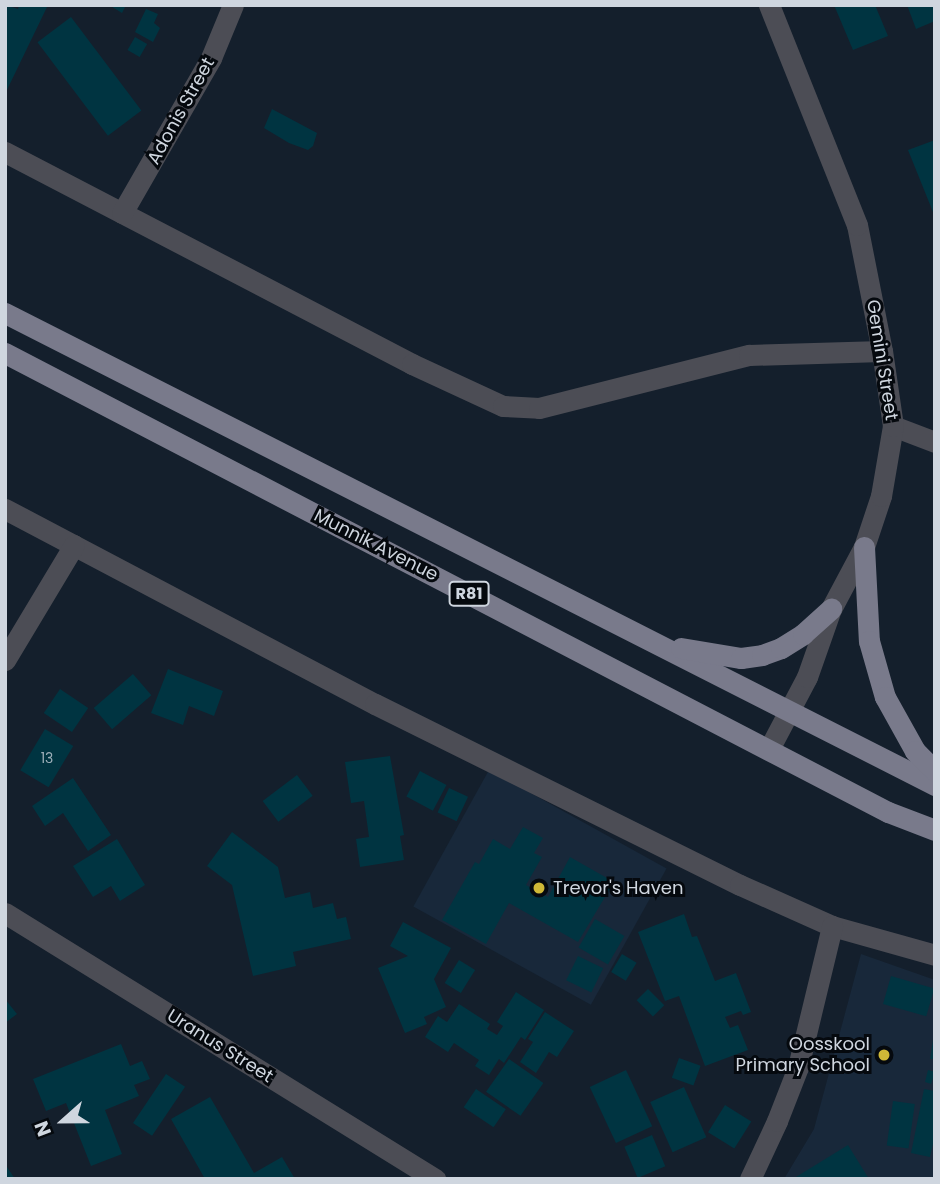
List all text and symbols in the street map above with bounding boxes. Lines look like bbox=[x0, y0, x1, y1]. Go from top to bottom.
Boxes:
street label: Adonis Street bbox=[143, 54, 219, 168]
street label: Gemini Street bbox=[862, 298, 902, 422]
street label: Munnik Avenue bbox=[310, 504, 442, 586]
road number: R81 bbox=[448, 582, 490, 607]
house number: 13 bbox=[41, 750, 53, 766]
place label: Trevor's Haven bbox=[553, 877, 683, 899]
marker: Trevor's Haven bbox=[531, 880, 547, 896]
street label: Uranus Street bbox=[163, 1005, 277, 1087]
place label: Oosskool Primary School bbox=[736, 1034, 870, 1076]
marker: Oosskool Primary School bbox=[876, 1047, 892, 1063]
north arrow bbox=[28, 1086, 98, 1156]
text: N bbox=[28, 1117, 58, 1140]

